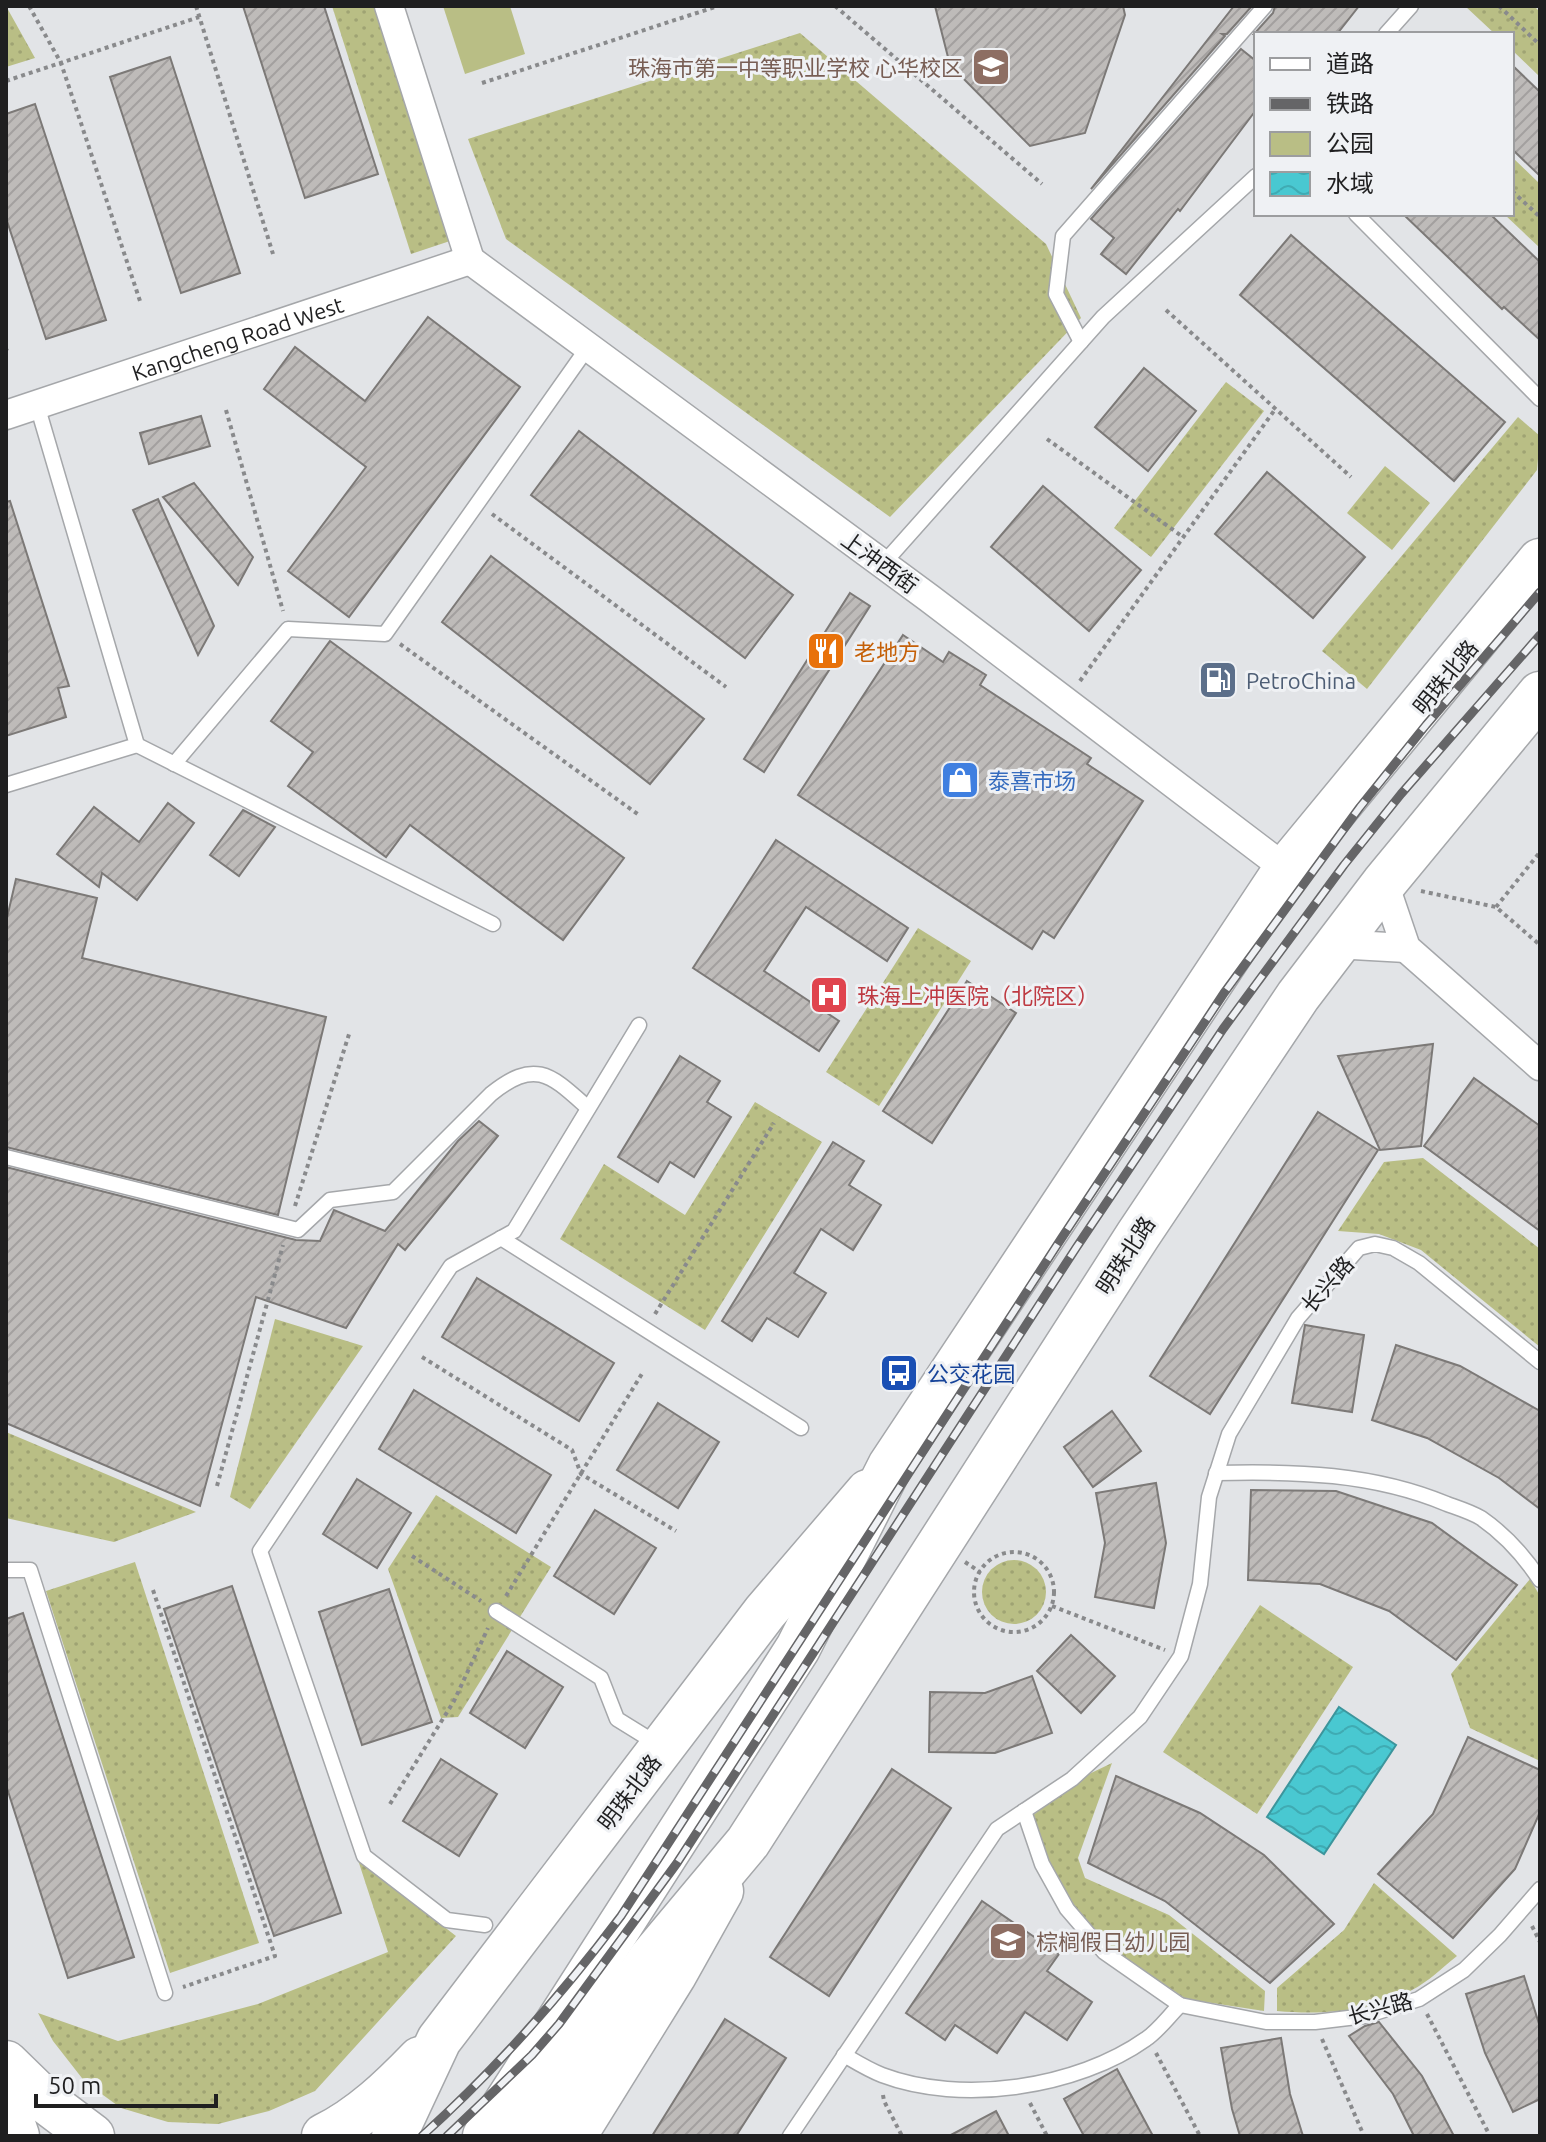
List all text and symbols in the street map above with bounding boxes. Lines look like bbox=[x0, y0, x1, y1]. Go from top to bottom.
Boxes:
legend bbox=[1254, 32, 1514, 216]
school or university icon: 珠海市第一中等职业学校 心华校区 bbox=[970, 46, 1012, 88]
text: 道路 bbox=[1326, 50, 1374, 77]
place label: 珠海市第一中等职业学校 心华校区 bbox=[628, 55, 963, 80]
text: 铁路 bbox=[1326, 90, 1374, 117]
text: 公园 bbox=[1326, 130, 1374, 157]
text: 水域 bbox=[1326, 170, 1374, 197]
street label: Kangcheng Road West bbox=[129, 291, 347, 385]
street label: 上沖西街 bbox=[837, 526, 923, 598]
restaurant icon: 老地方 bbox=[805, 630, 847, 672]
street label: 明珠北路 bbox=[1408, 635, 1482, 719]
place label: 老地方 bbox=[854, 639, 920, 664]
fuel station icon: PetroChina bbox=[1197, 659, 1239, 701]
place label: PetroChina bbox=[1246, 668, 1356, 693]
shop icon: 泰喜市场 bbox=[939, 759, 981, 801]
place label: 泰喜市场 bbox=[988, 768, 1076, 793]
hospital icon: 珠海上冲医院（北院区） bbox=[808, 974, 850, 1016]
place label: 珠海上冲医院（北院区） bbox=[857, 983, 1099, 1008]
street label: 明珠北路 bbox=[1091, 1211, 1159, 1299]
street label: 长兴路 bbox=[1296, 1251, 1358, 1317]
bus stop icon: 公交花园 bbox=[878, 1352, 920, 1394]
place label: 公交花园 bbox=[927, 1361, 1015, 1386]
street label: 明珠北路 bbox=[593, 1749, 665, 1835]
school or university icon: 棕榈假日幼儿园 bbox=[987, 1920, 1029, 1962]
place label: 棕榈假日幼儿园 bbox=[1036, 1929, 1190, 1954]
street label: 长兴路 bbox=[1345, 1987, 1415, 2029]
scale bar bbox=[36, 2058, 216, 2108]
text: 50 m bbox=[48, 2072, 101, 2099]

